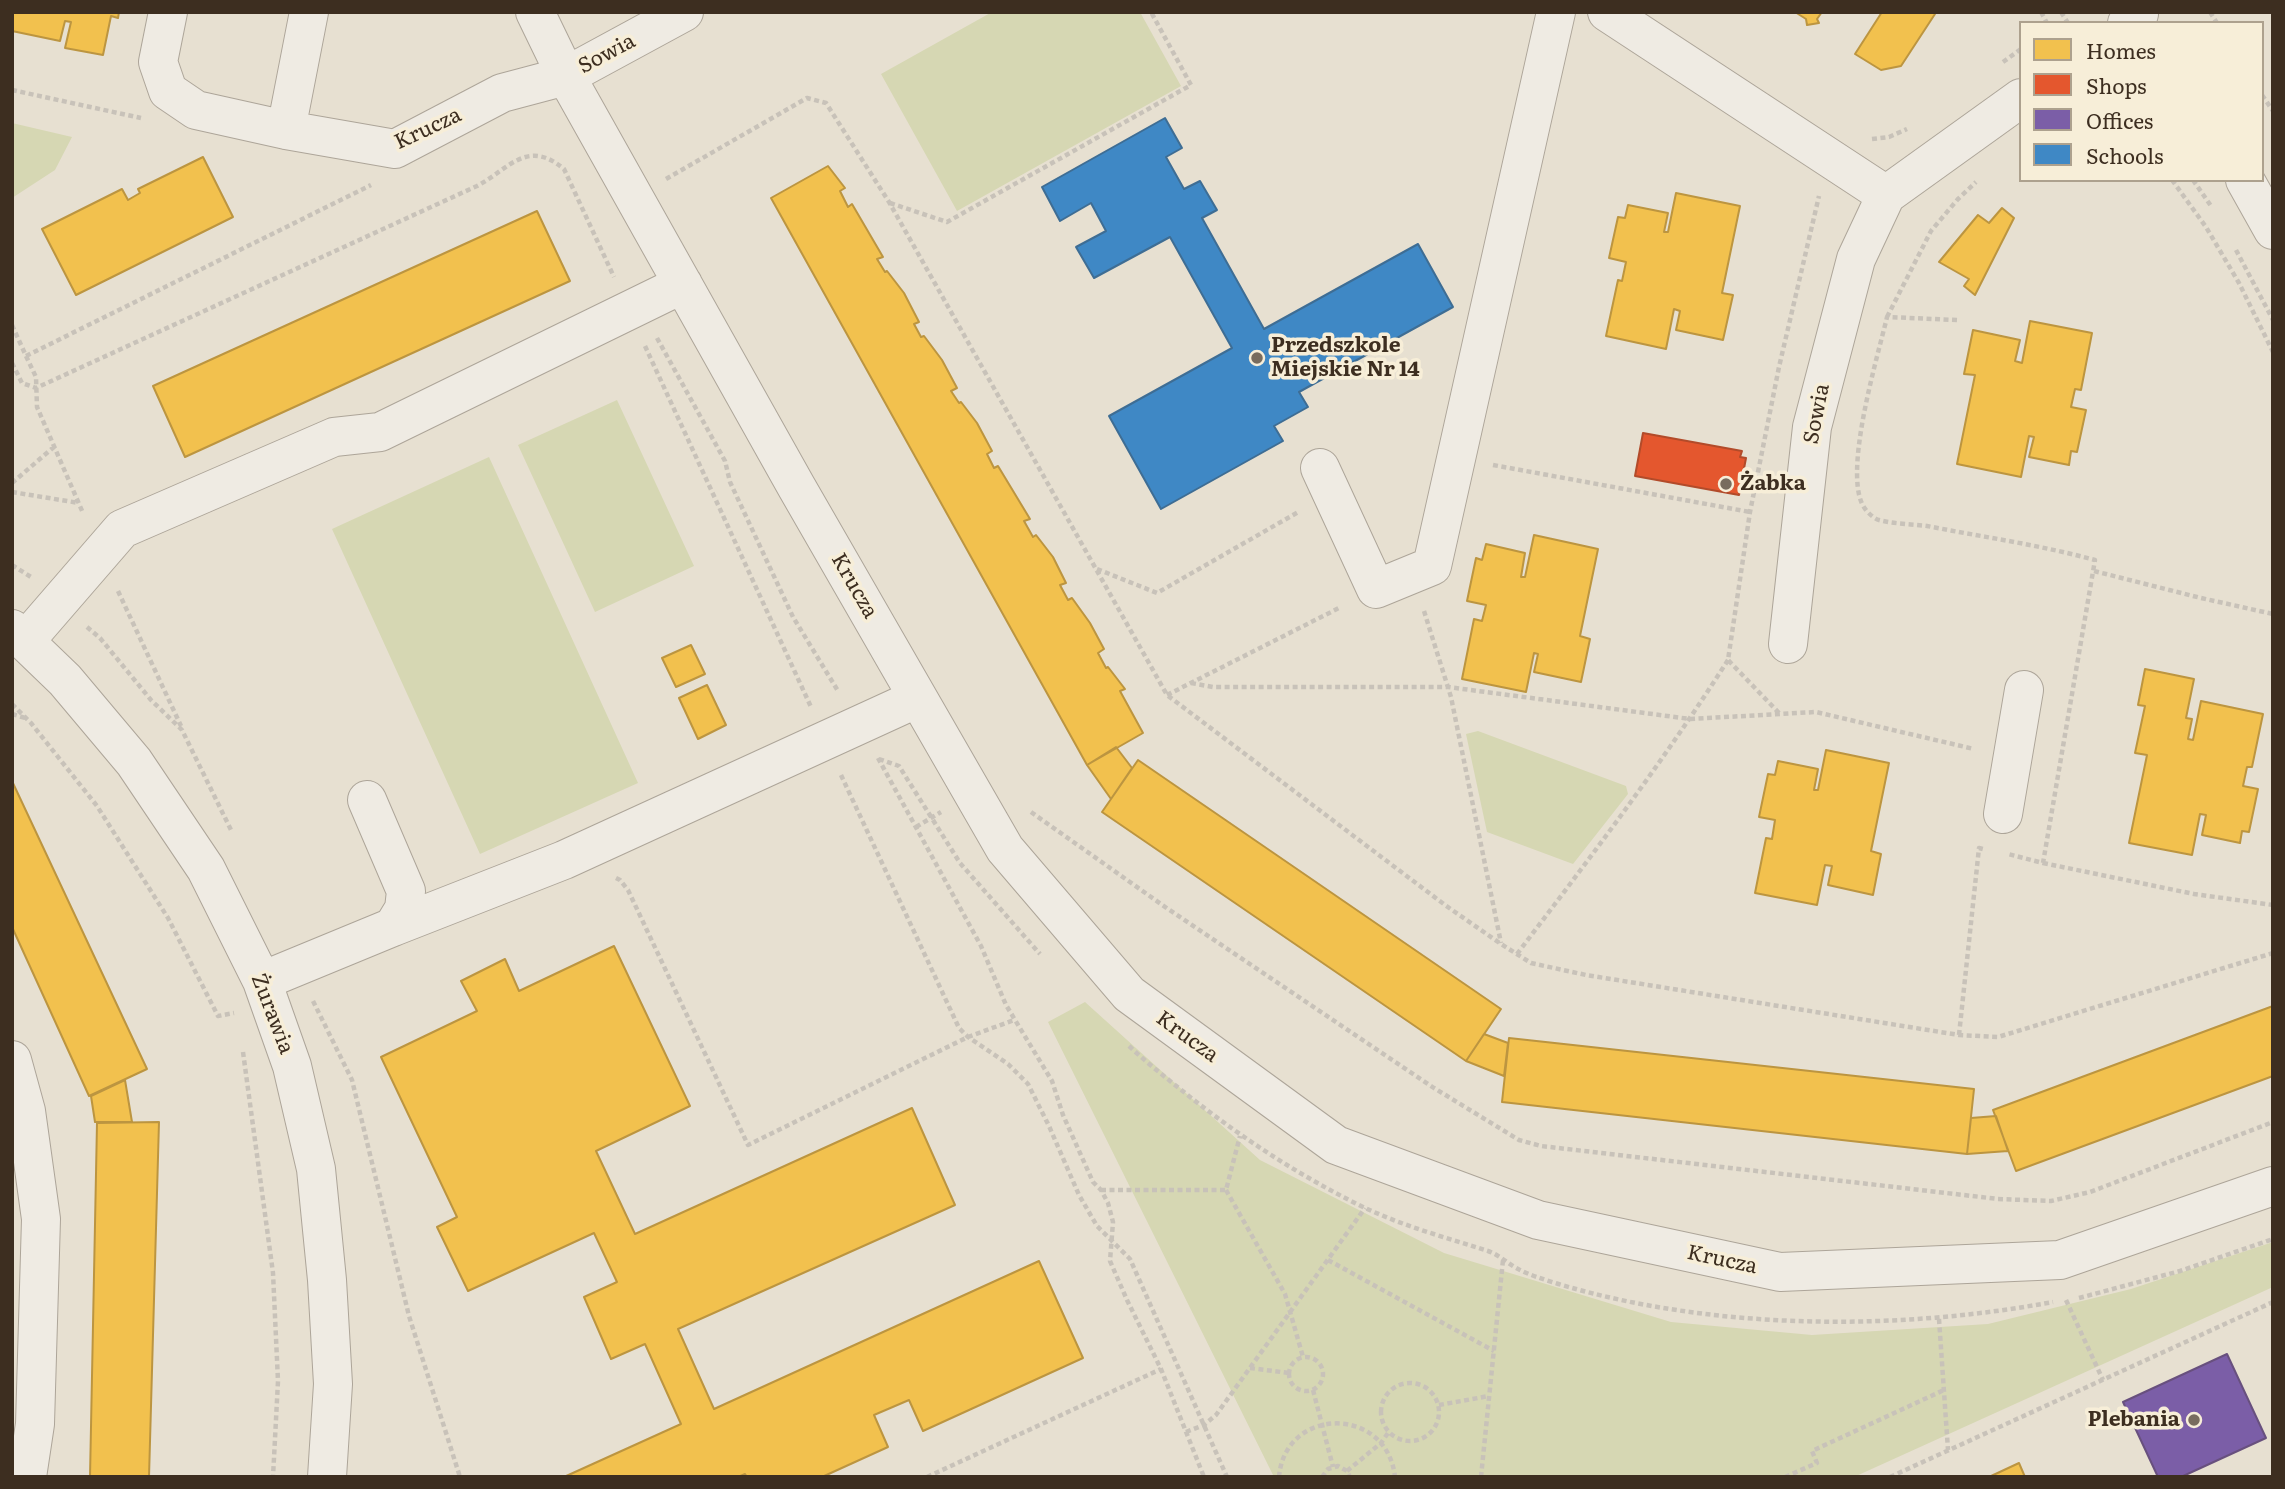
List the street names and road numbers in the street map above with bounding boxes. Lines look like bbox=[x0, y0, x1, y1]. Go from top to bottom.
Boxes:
street label: Sowia bbox=[574, 29, 640, 79]
street label: Krucza bbox=[390, 103, 466, 155]
street label: Sowia bbox=[1799, 382, 1835, 446]
street label: Krucza bbox=[825, 549, 883, 623]
street label: Żurawia bbox=[245, 970, 299, 1058]
street label: Krucza bbox=[1151, 1006, 1223, 1068]
street label: Krucza bbox=[1685, 1240, 1759, 1280]

